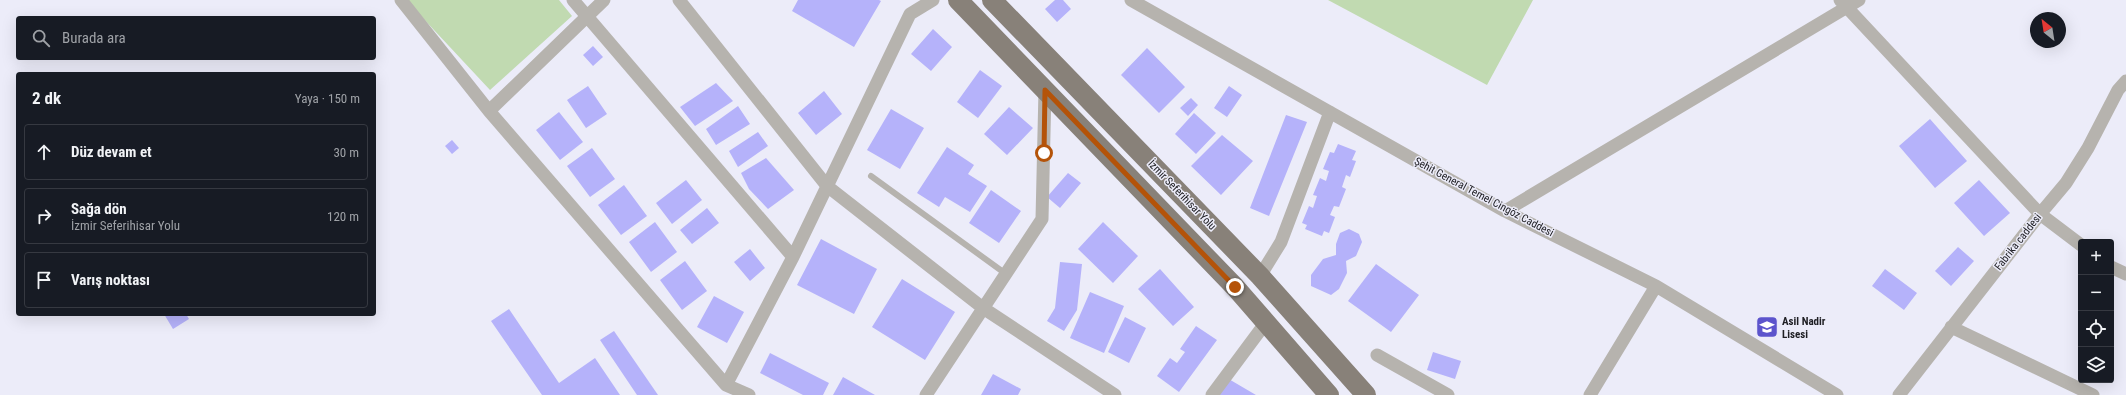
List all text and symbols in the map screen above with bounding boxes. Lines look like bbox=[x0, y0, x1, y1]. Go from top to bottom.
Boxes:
north arrow bbox=[2030, 12, 2066, 48]
search box bbox=[16, 16, 376, 60]
icon: search bbox=[30, 27, 52, 49]
text: Burada ara bbox=[62, 29, 126, 47]
text: 2 dk bbox=[32, 88, 61, 108]
text: Yaya · 150 m bbox=[295, 91, 360, 106]
icon: ahead bbox=[33, 141, 55, 163]
text: Düz devam et bbox=[71, 143, 152, 161]
route start bbox=[1035, 144, 1053, 162]
text: 30 m bbox=[333, 145, 359, 160]
street label: Şehit General Temel Cingöz Caddesi bbox=[1412, 155, 1556, 239]
street label: İzmir Seferihisar Yolu bbox=[1145, 157, 1219, 233]
text: Sağa dön bbox=[71, 200, 127, 218]
icon: right bbox=[33, 205, 55, 227]
text: 120 m bbox=[327, 209, 359, 224]
street label: Fabrika caddesi bbox=[1992, 211, 2044, 273]
text: İzmir Seferihisar Yolu bbox=[71, 218, 180, 233]
map controls bbox=[2078, 239, 2114, 383]
button: + bbox=[2078, 239, 2114, 275]
icon: arrive bbox=[33, 269, 55, 291]
text: Varış noktası bbox=[71, 271, 150, 289]
button: − bbox=[2078, 275, 2114, 311]
route end bbox=[1226, 278, 1244, 296]
button: locate bbox=[2078, 311, 2114, 347]
school or university icon: Asil Nadir Lisesi bbox=[1754, 314, 1780, 340]
place label: Asil Nadir Lisesi bbox=[1782, 315, 1826, 341]
button: layers bbox=[2078, 347, 2114, 383]

